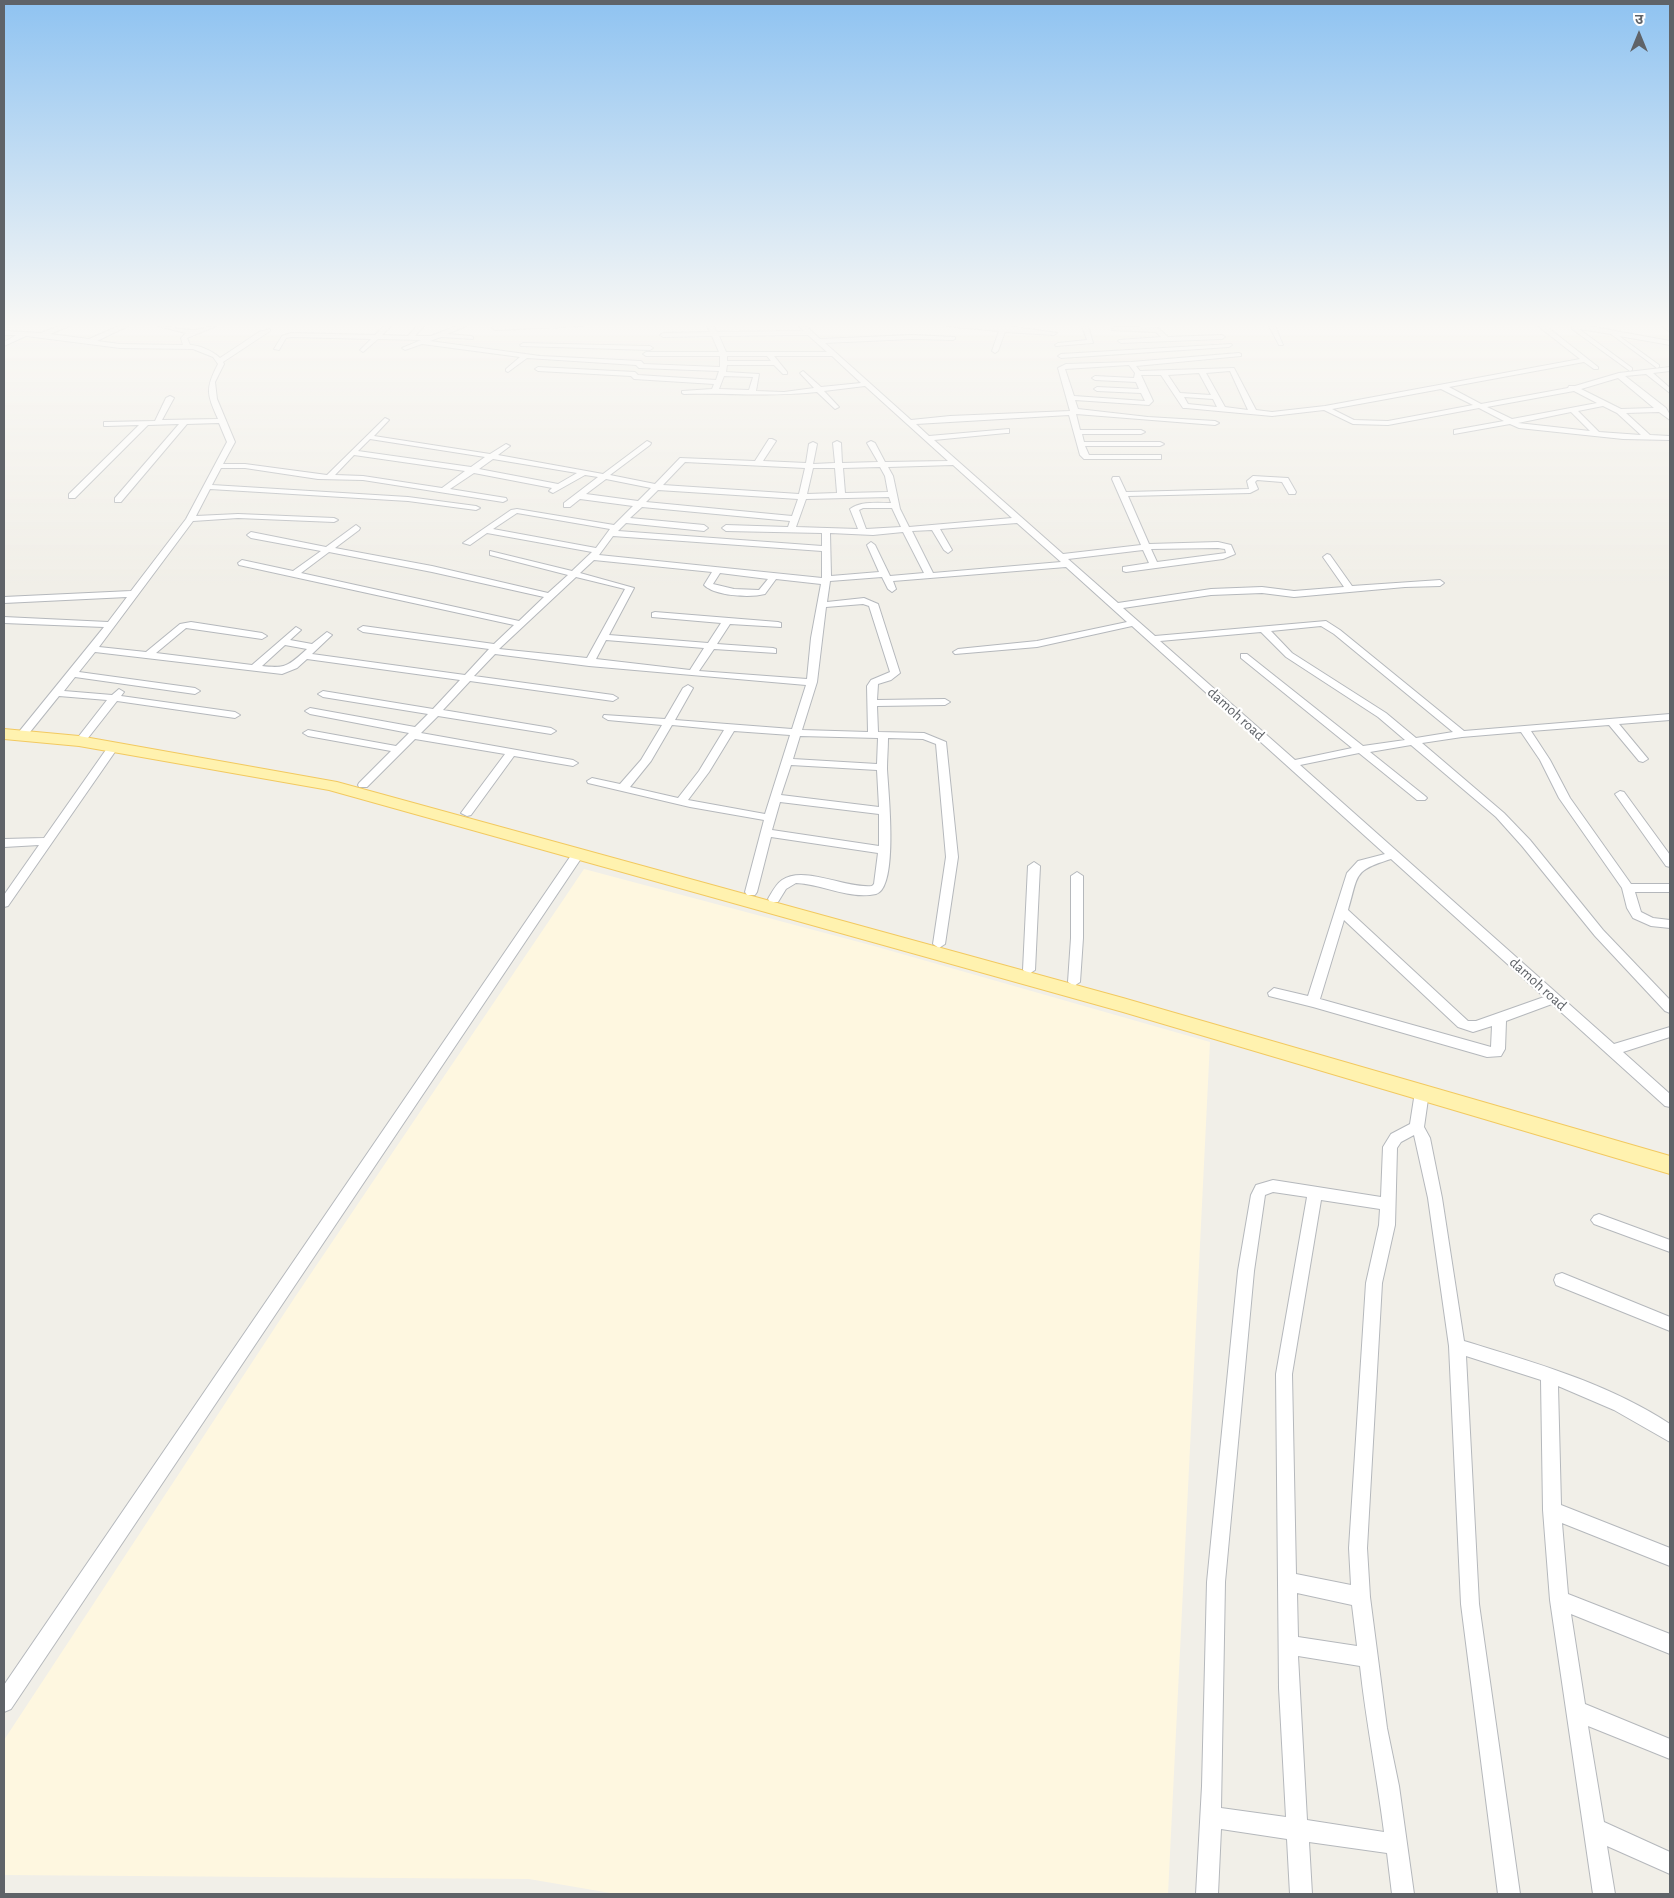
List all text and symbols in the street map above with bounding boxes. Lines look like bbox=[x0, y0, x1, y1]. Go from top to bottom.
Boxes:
north arrow bbox=[1614, 10, 1664, 60]
text: उ bbox=[1635, 13, 1643, 27]
street label: damoh road bbox=[1204, 684, 1268, 744]
street label: damoh road bbox=[1506, 954, 1570, 1014]

